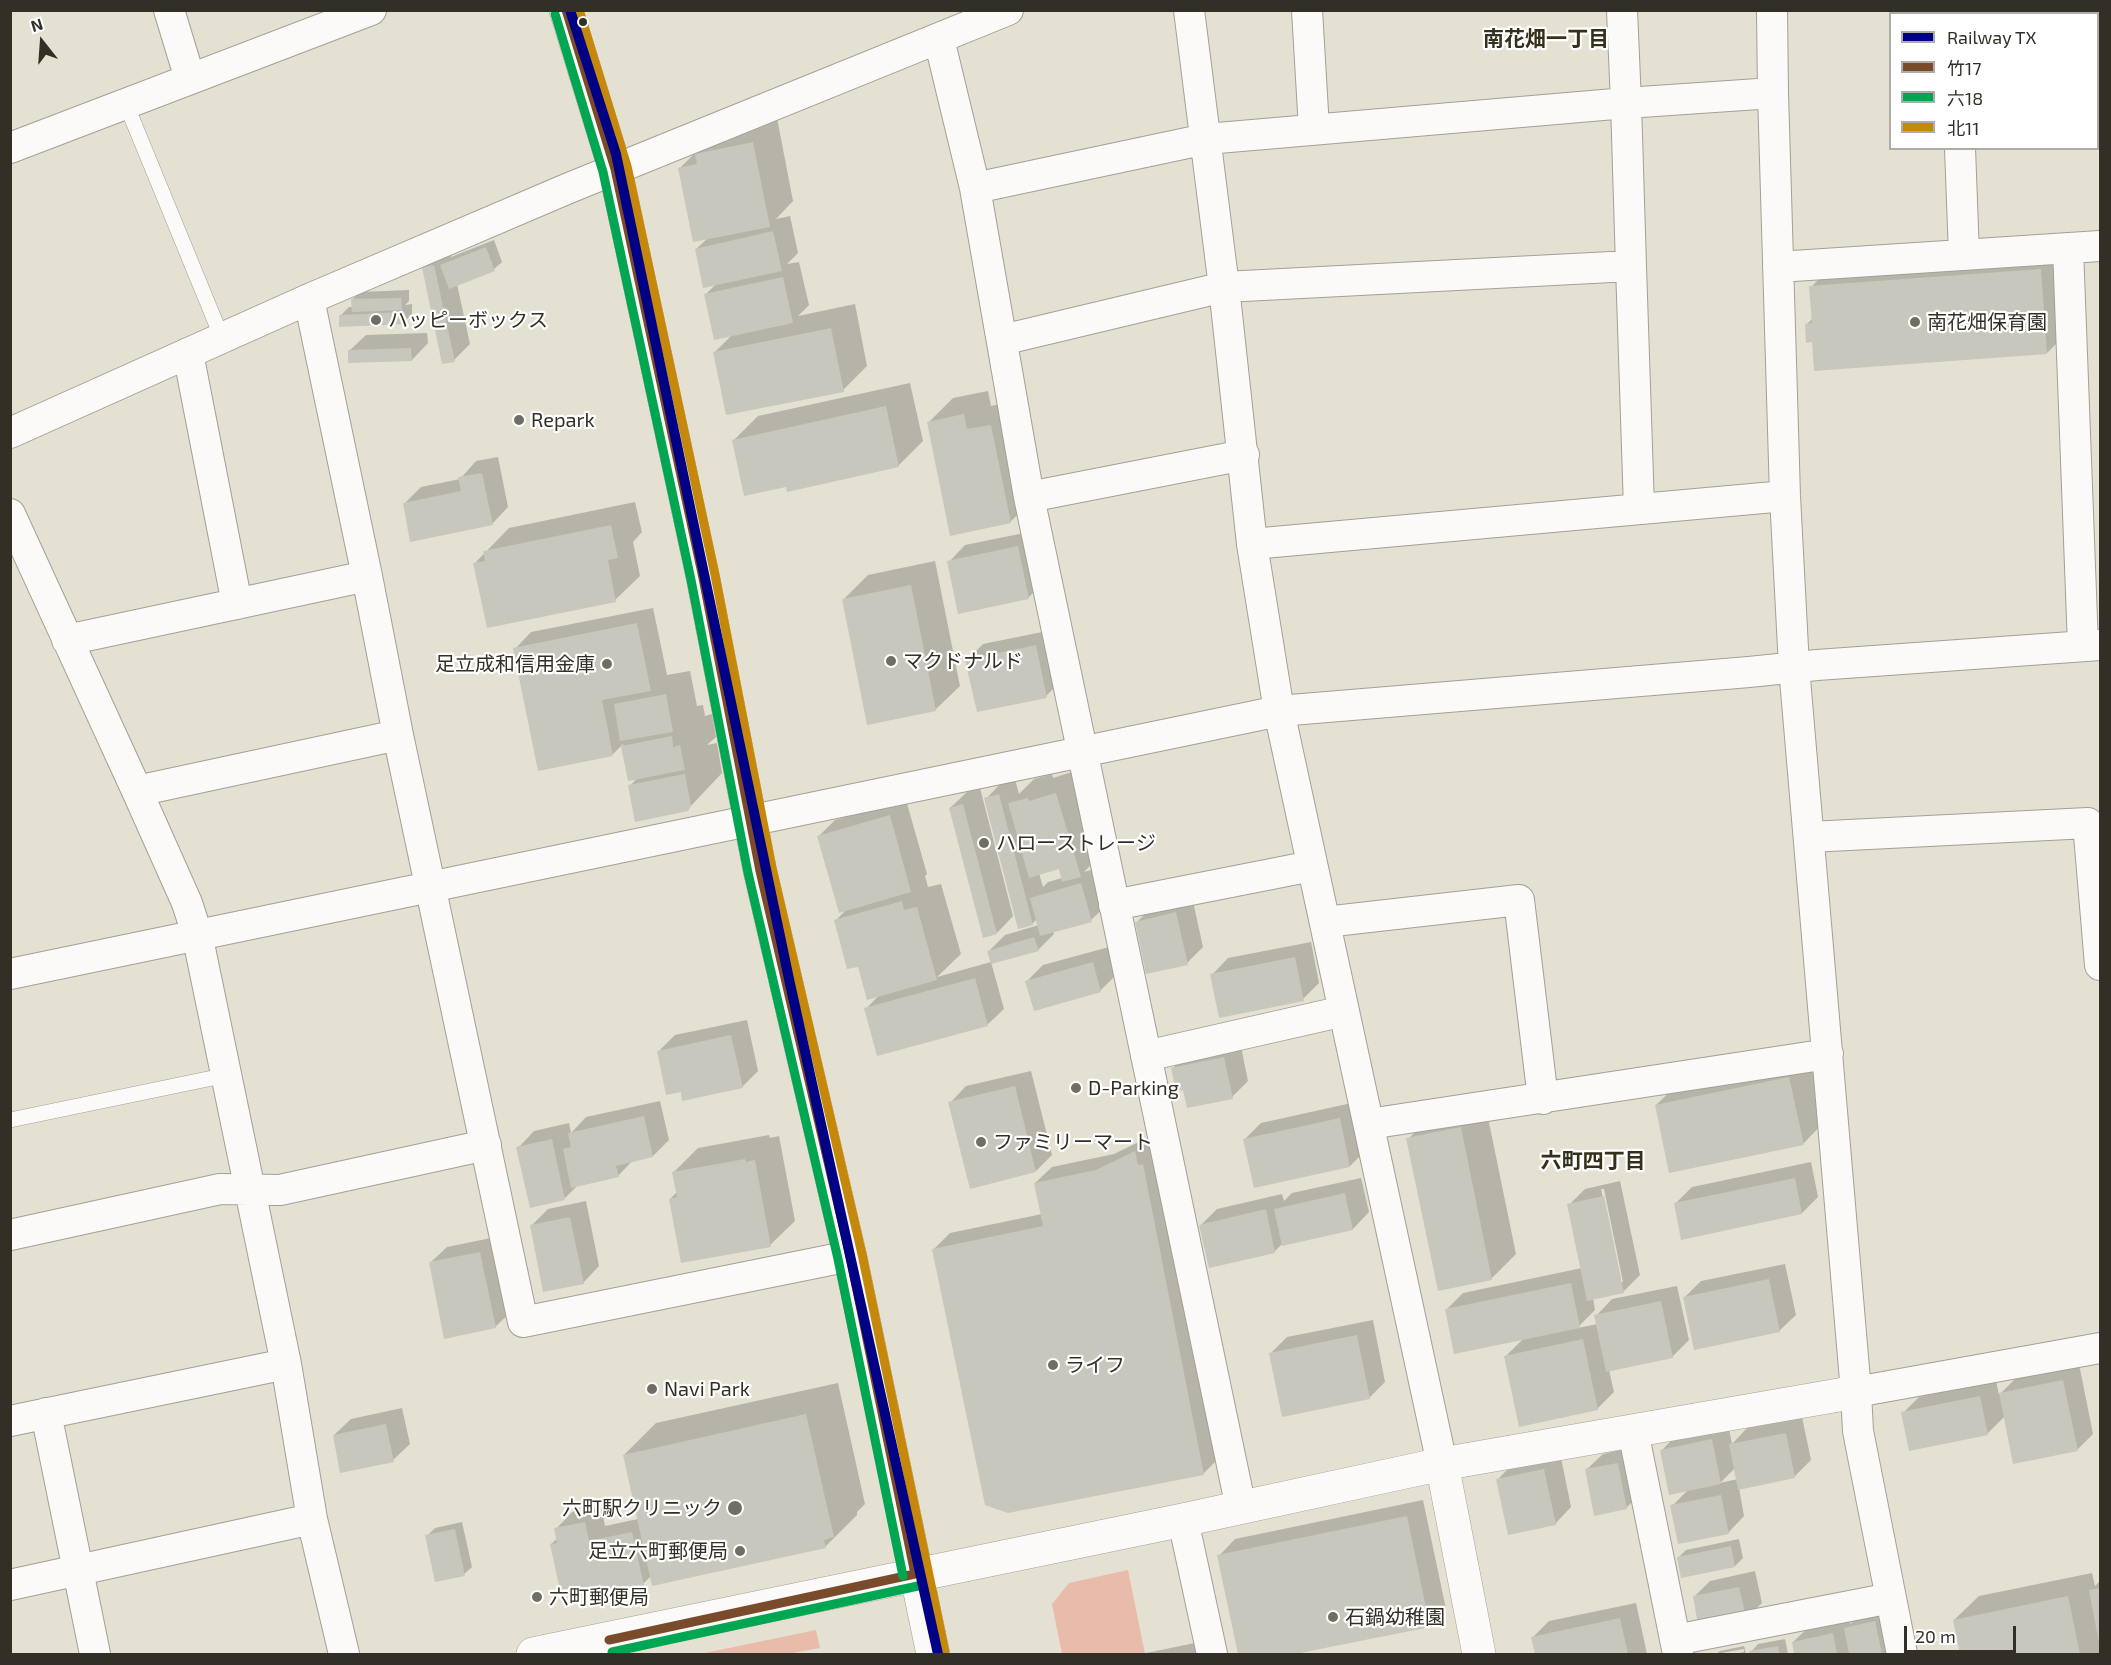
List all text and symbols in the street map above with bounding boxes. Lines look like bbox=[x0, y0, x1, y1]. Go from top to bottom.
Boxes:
north arrow bbox=[12, 12, 72, 72]
legend bbox=[1889, 12, 2099, 150]
text: N bbox=[28, 14, 45, 35]
unlabelled marker bbox=[577, 16, 589, 28]
district label: 南花畑一丁目 bbox=[1483, 26, 1609, 52]
text: Railway TX bbox=[1947, 26, 2036, 48]
text: 竹17 bbox=[1947, 57, 1981, 79]
text: 六18 bbox=[1947, 87, 1983, 109]
text: 北11 bbox=[1947, 117, 1979, 139]
place label: ハッピーボックス bbox=[388, 308, 548, 332]
place label: 南花畑保育園 bbox=[1927, 310, 2047, 334]
marker: ハッピーボックス bbox=[369, 313, 383, 327]
marker: 南花畑保育園 bbox=[1908, 315, 1922, 329]
place label: Repark bbox=[531, 408, 595, 432]
marker: Repark bbox=[512, 413, 526, 427]
place label: マクドナルド bbox=[903, 649, 1023, 673]
place label: 足立成和信用金庫 bbox=[435, 652, 595, 676]
marker: マクドナルド bbox=[884, 654, 898, 668]
marker: 足立成和信用金庫 bbox=[600, 657, 614, 671]
place label: ハローストレージ bbox=[996, 831, 1156, 855]
marker: ハローストレージ bbox=[977, 836, 991, 850]
place label: D-Parking bbox=[1088, 1076, 1179, 1100]
marker: D-Parking bbox=[1069, 1081, 1083, 1095]
place label: ファミリーマート bbox=[993, 1130, 1153, 1154]
marker: ファミリーマート bbox=[974, 1135, 988, 1149]
district label: 六町四丁目 bbox=[1541, 1148, 1645, 1174]
place label: ライフ bbox=[1065, 1353, 1125, 1377]
marker: ライフ bbox=[1046, 1358, 1060, 1372]
place label: Navi Park bbox=[664, 1377, 750, 1401]
marker: Navi Park bbox=[645, 1382, 659, 1396]
place label: 六町駅クリニック bbox=[562, 1496, 722, 1520]
marker: 六町駅クリニック bbox=[726, 1499, 744, 1517]
place label: 足立六町郵便局 bbox=[588, 1539, 728, 1563]
marker: 足立六町郵便局 bbox=[733, 1544, 747, 1558]
place label: 六町郵便局 bbox=[549, 1585, 649, 1609]
marker: 六町郵便局 bbox=[530, 1590, 544, 1604]
place label: 石鍋幼稚園 bbox=[1345, 1605, 1445, 1629]
marker: 石鍋幼稚園 bbox=[1326, 1610, 1340, 1624]
scale bar bbox=[1907, 1614, 2020, 1652]
text: 20 m bbox=[1915, 1625, 1956, 1647]

